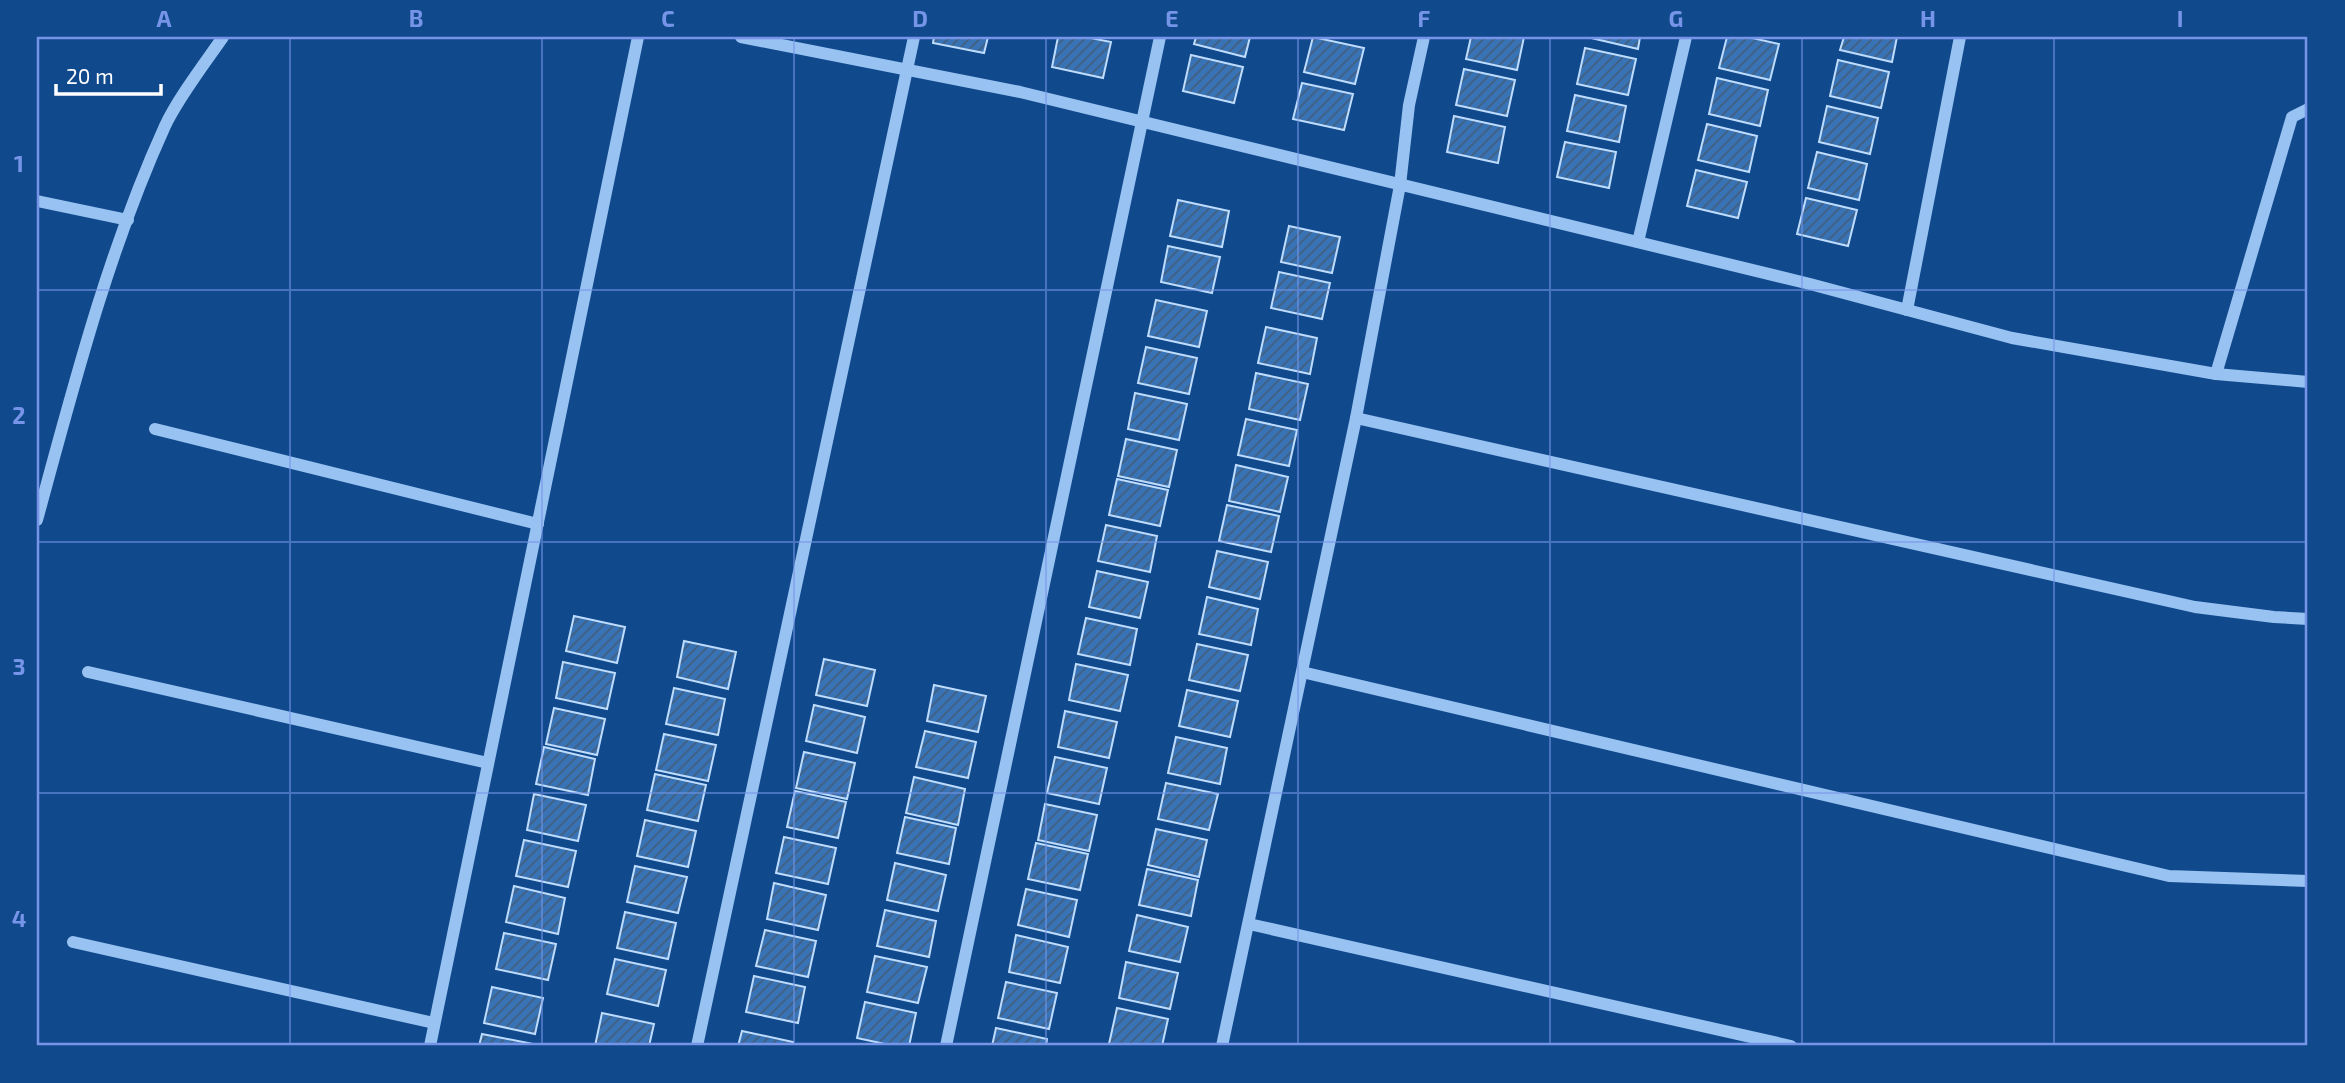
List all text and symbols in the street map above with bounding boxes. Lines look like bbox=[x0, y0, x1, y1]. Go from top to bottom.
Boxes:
text: A bbox=[156, 4, 172, 32]
text: B bbox=[409, 4, 423, 32]
text: C bbox=[661, 4, 675, 32]
text: D bbox=[912, 4, 928, 32]
text: E bbox=[1165, 4, 1179, 32]
text: F bbox=[1418, 4, 1431, 32]
text: G bbox=[1669, 4, 1683, 32]
text: H bbox=[1920, 4, 1936, 32]
text: I bbox=[2177, 4, 2183, 32]
scale bar bbox=[56, 52, 161, 96]
text: 20 m bbox=[66, 63, 114, 88]
text: 1 bbox=[14, 149, 24, 177]
text: 2 bbox=[12, 401, 26, 429]
text: 3 bbox=[12, 652, 26, 680]
text: 4 bbox=[12, 904, 26, 932]

